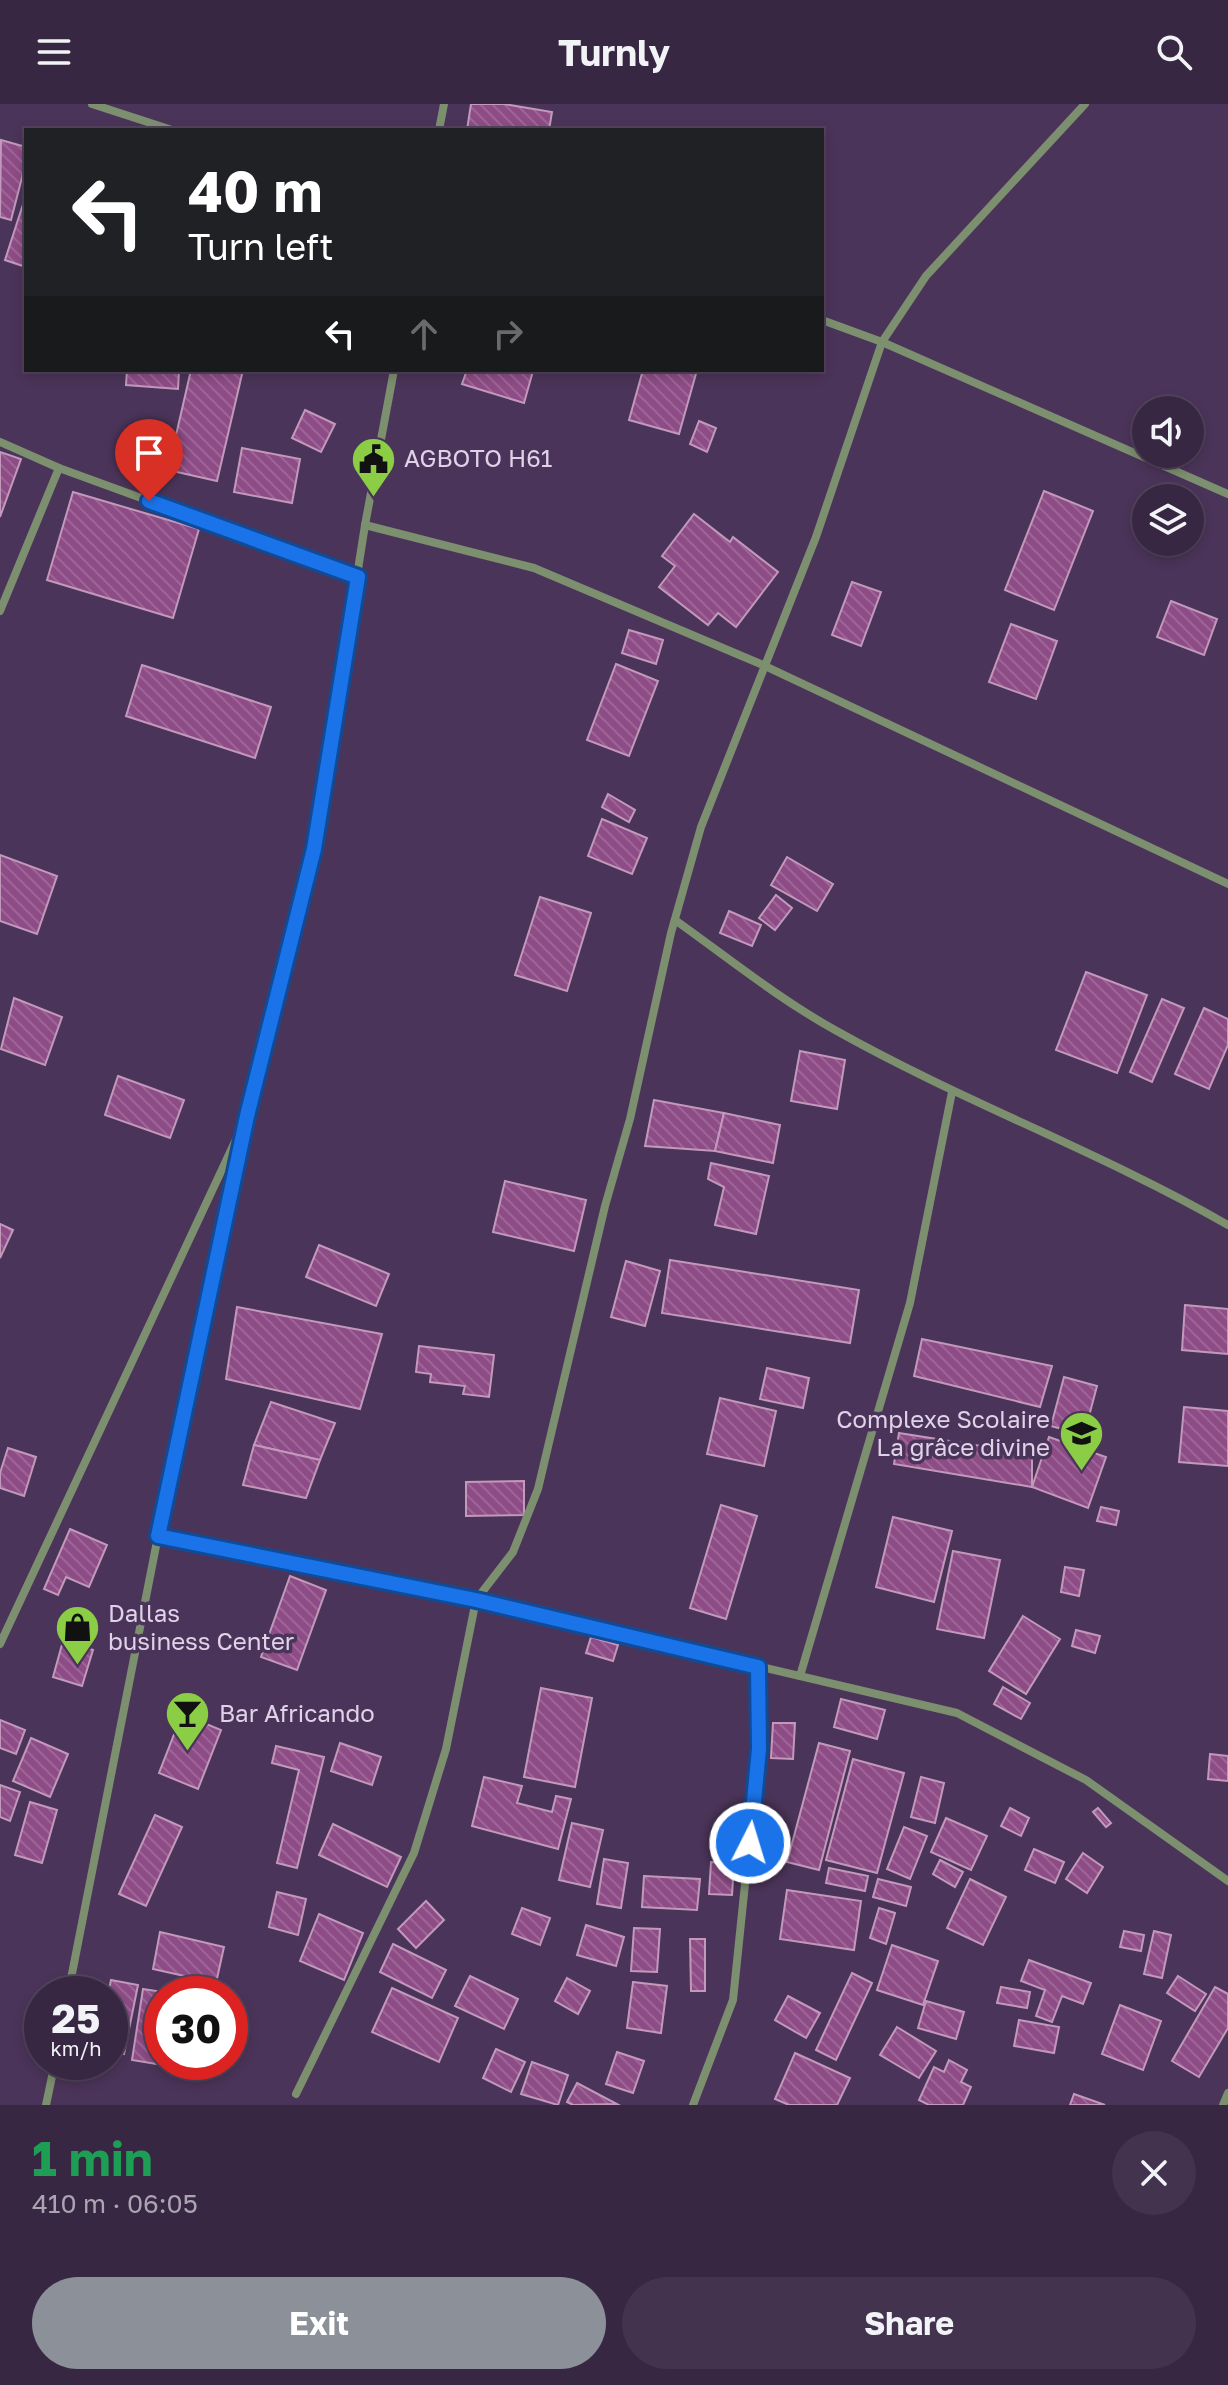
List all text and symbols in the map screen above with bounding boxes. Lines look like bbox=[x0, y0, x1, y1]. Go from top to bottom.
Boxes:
icon: menu bbox=[32, 30, 76, 74]
icon: search bbox=[1152, 30, 1196, 74]
text: Turnly bbox=[558, 31, 670, 74]
text: 40 m bbox=[188, 157, 322, 224]
icon: left bbox=[56, 160, 160, 264]
text: Turn left bbox=[188, 225, 334, 268]
icon: left bbox=[318, 312, 362, 356]
icon: ahead bbox=[402, 312, 446, 356]
icon: right bbox=[486, 312, 530, 356]
map controls bbox=[1132, 396, 1204, 556]
button: sound bbox=[1132, 396, 1204, 468]
pin bbox=[115, 419, 183, 501]
icon: arrive bbox=[127, 431, 171, 475]
public building icon: AGBOTO H61 bbox=[349, 435, 397, 498]
place label: AGBOTO H61 bbox=[404, 443, 552, 472]
button: layers bbox=[1132, 484, 1204, 556]
place label: Complexe Scolaire La grâce divine bbox=[836, 1404, 1050, 1461]
school or university icon: Complexe Scolaire La grâce divine bbox=[1057, 1410, 1105, 1473]
place label: Dallas business Center bbox=[108, 1598, 294, 1655]
shop icon: Dallas business Center bbox=[53, 1604, 101, 1667]
bar icon: Bar Africando bbox=[164, 1690, 212, 1753]
place label: Bar Africando bbox=[219, 1698, 375, 1727]
position arrow bbox=[708, 1801, 792, 1885]
speed limit sign: 30 bbox=[144, 1976, 248, 2080]
text: 25 bbox=[52, 1994, 100, 2042]
text: km/h bbox=[51, 2036, 101, 2060]
text: 1 min bbox=[32, 2129, 153, 2187]
button: close bbox=[1112, 2131, 1196, 2215]
text: 410 m · 06:05 bbox=[32, 2188, 198, 2219]
button: Exit bbox=[32, 2277, 606, 2369]
button: Share bbox=[622, 2277, 1196, 2369]

